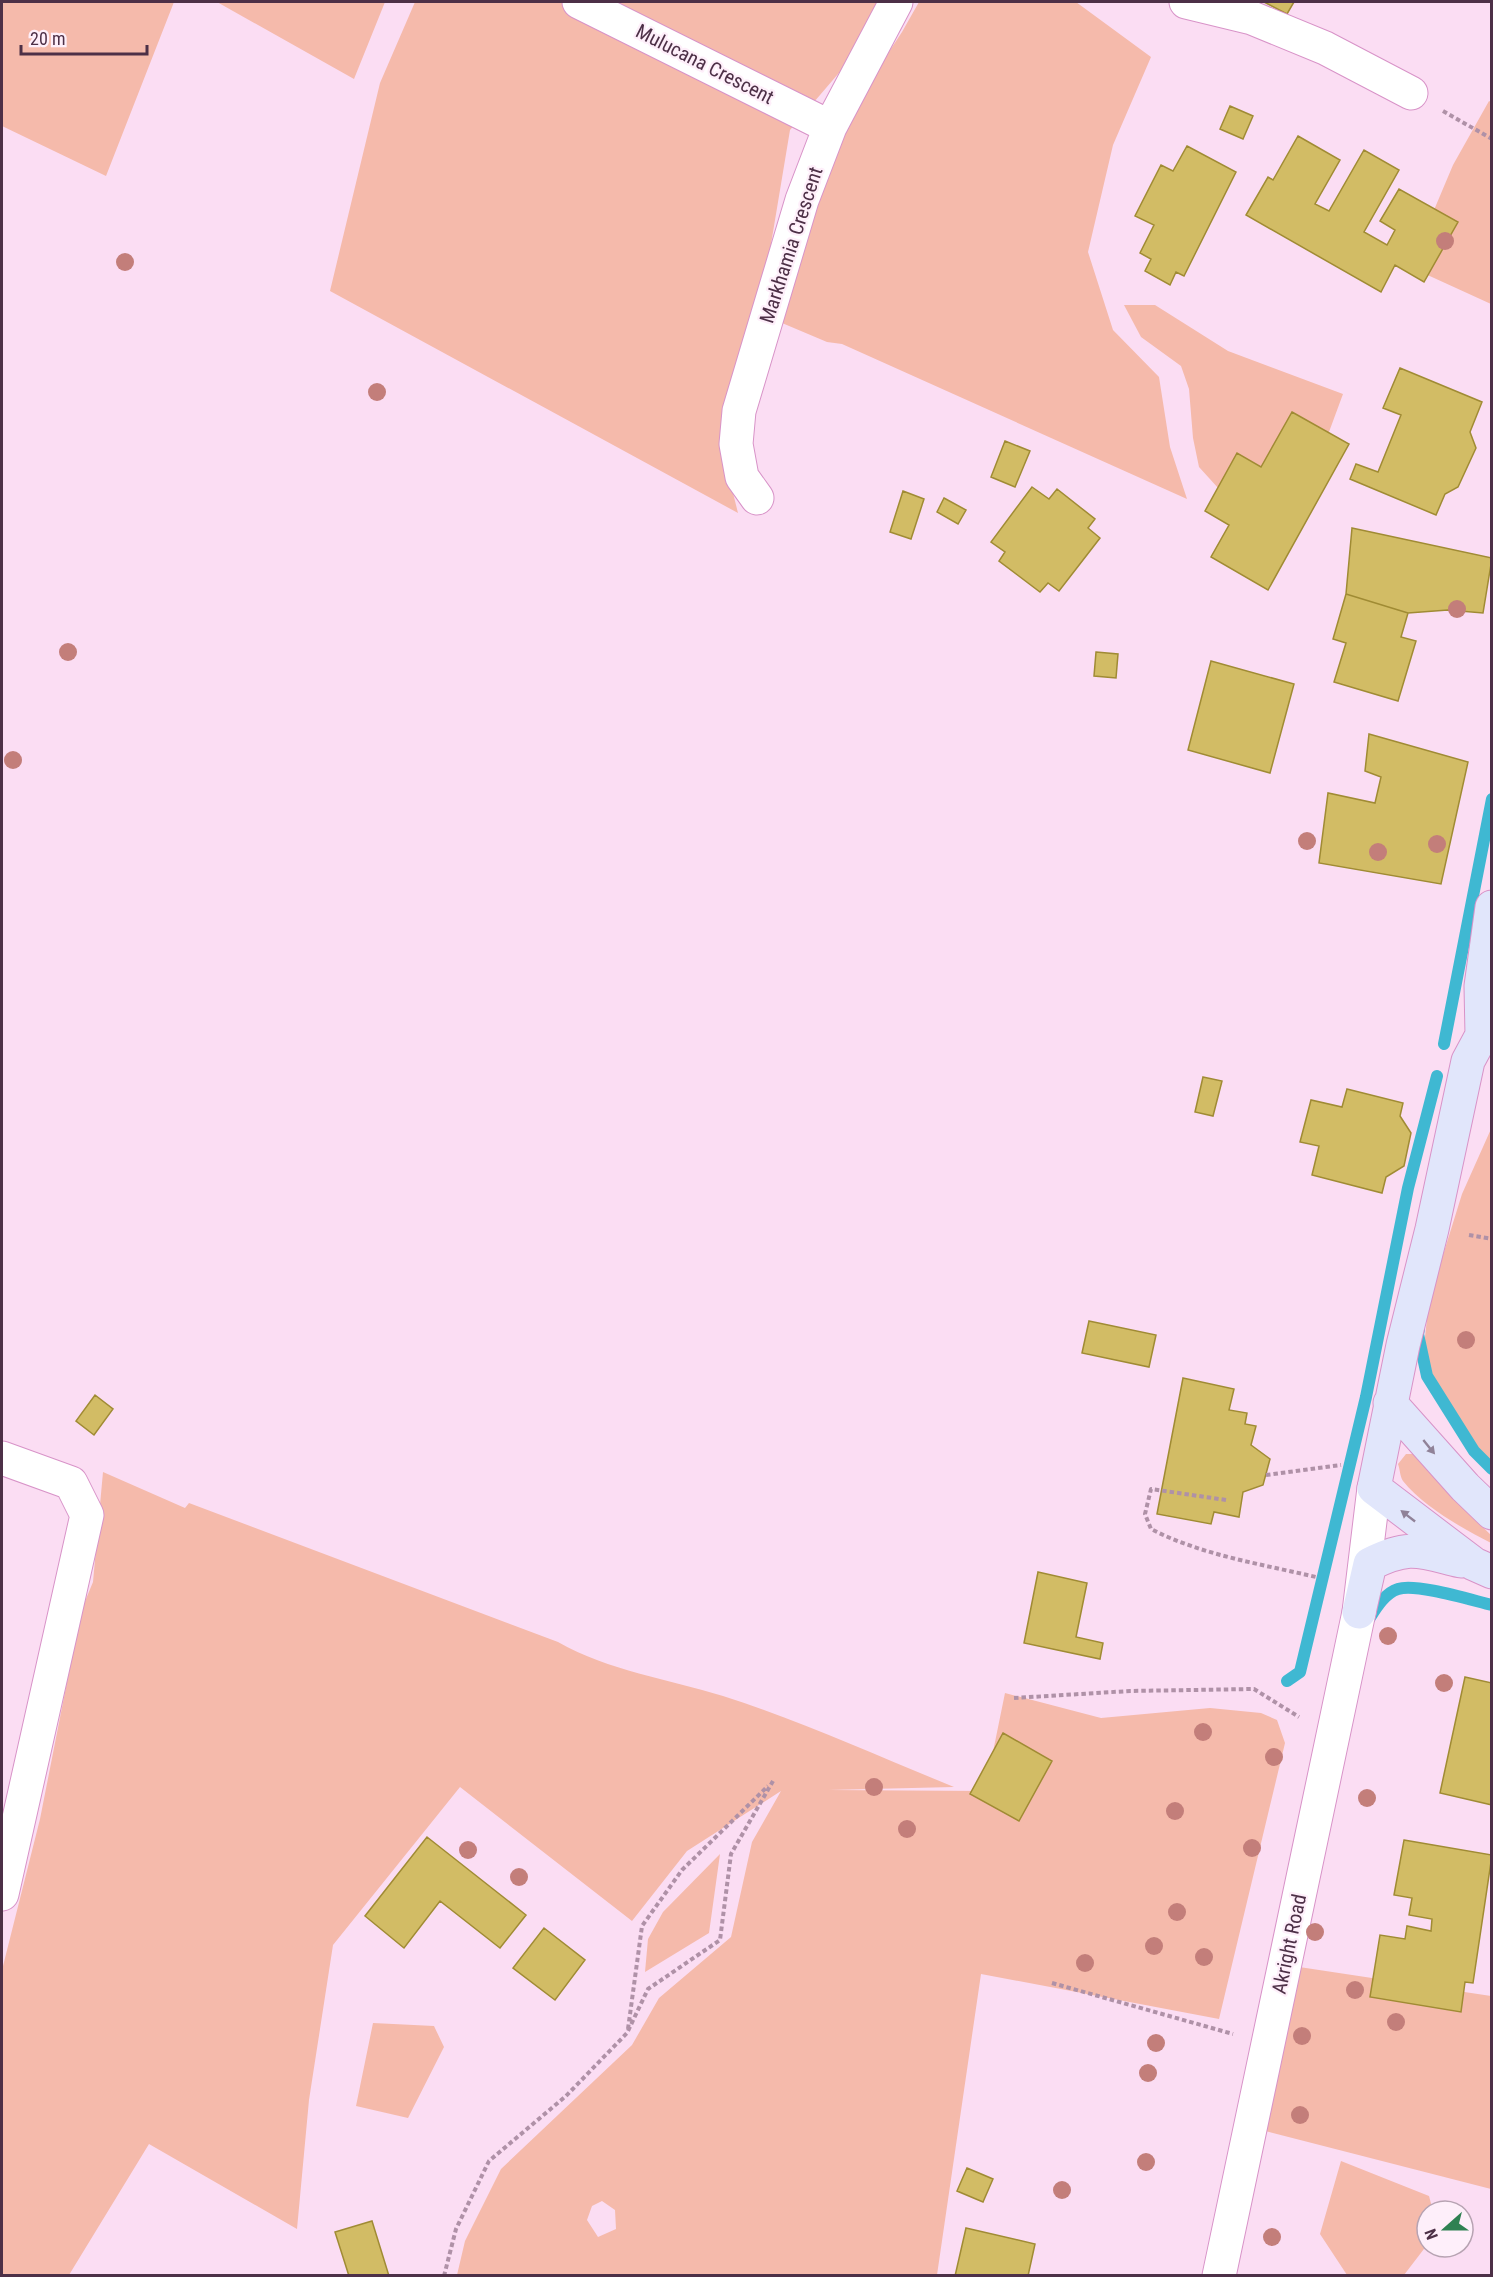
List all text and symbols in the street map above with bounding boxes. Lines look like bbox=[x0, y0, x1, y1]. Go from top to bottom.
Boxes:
scale bar bbox=[21, 18, 147, 56]
street label: Mulucana Crescent bbox=[632, 19, 778, 109]
text: 20 m bbox=[30, 28, 65, 49]
street label: Markhamia Crescent bbox=[754, 164, 828, 326]
one-way arrow bbox=[1423, 1439, 1436, 1455]
one-way arrow bbox=[1401, 1510, 1416, 1522]
street label: Akright Road bbox=[1267, 1892, 1311, 1996]
north arrow bbox=[1415, 2199, 1475, 2259]
text: N bbox=[1421, 2226, 1442, 2242]

